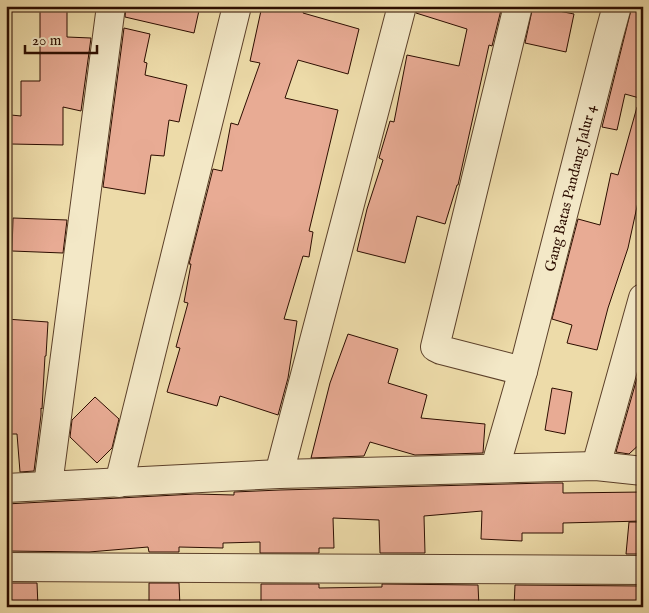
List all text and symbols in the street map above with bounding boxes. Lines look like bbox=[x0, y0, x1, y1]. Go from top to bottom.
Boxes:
scale bar bbox=[25, 22, 98, 54]
text: 20 m bbox=[32, 31, 62, 50]
street label: Gang Batas Pandang Jalur 4 bbox=[541, 102, 601, 274]

